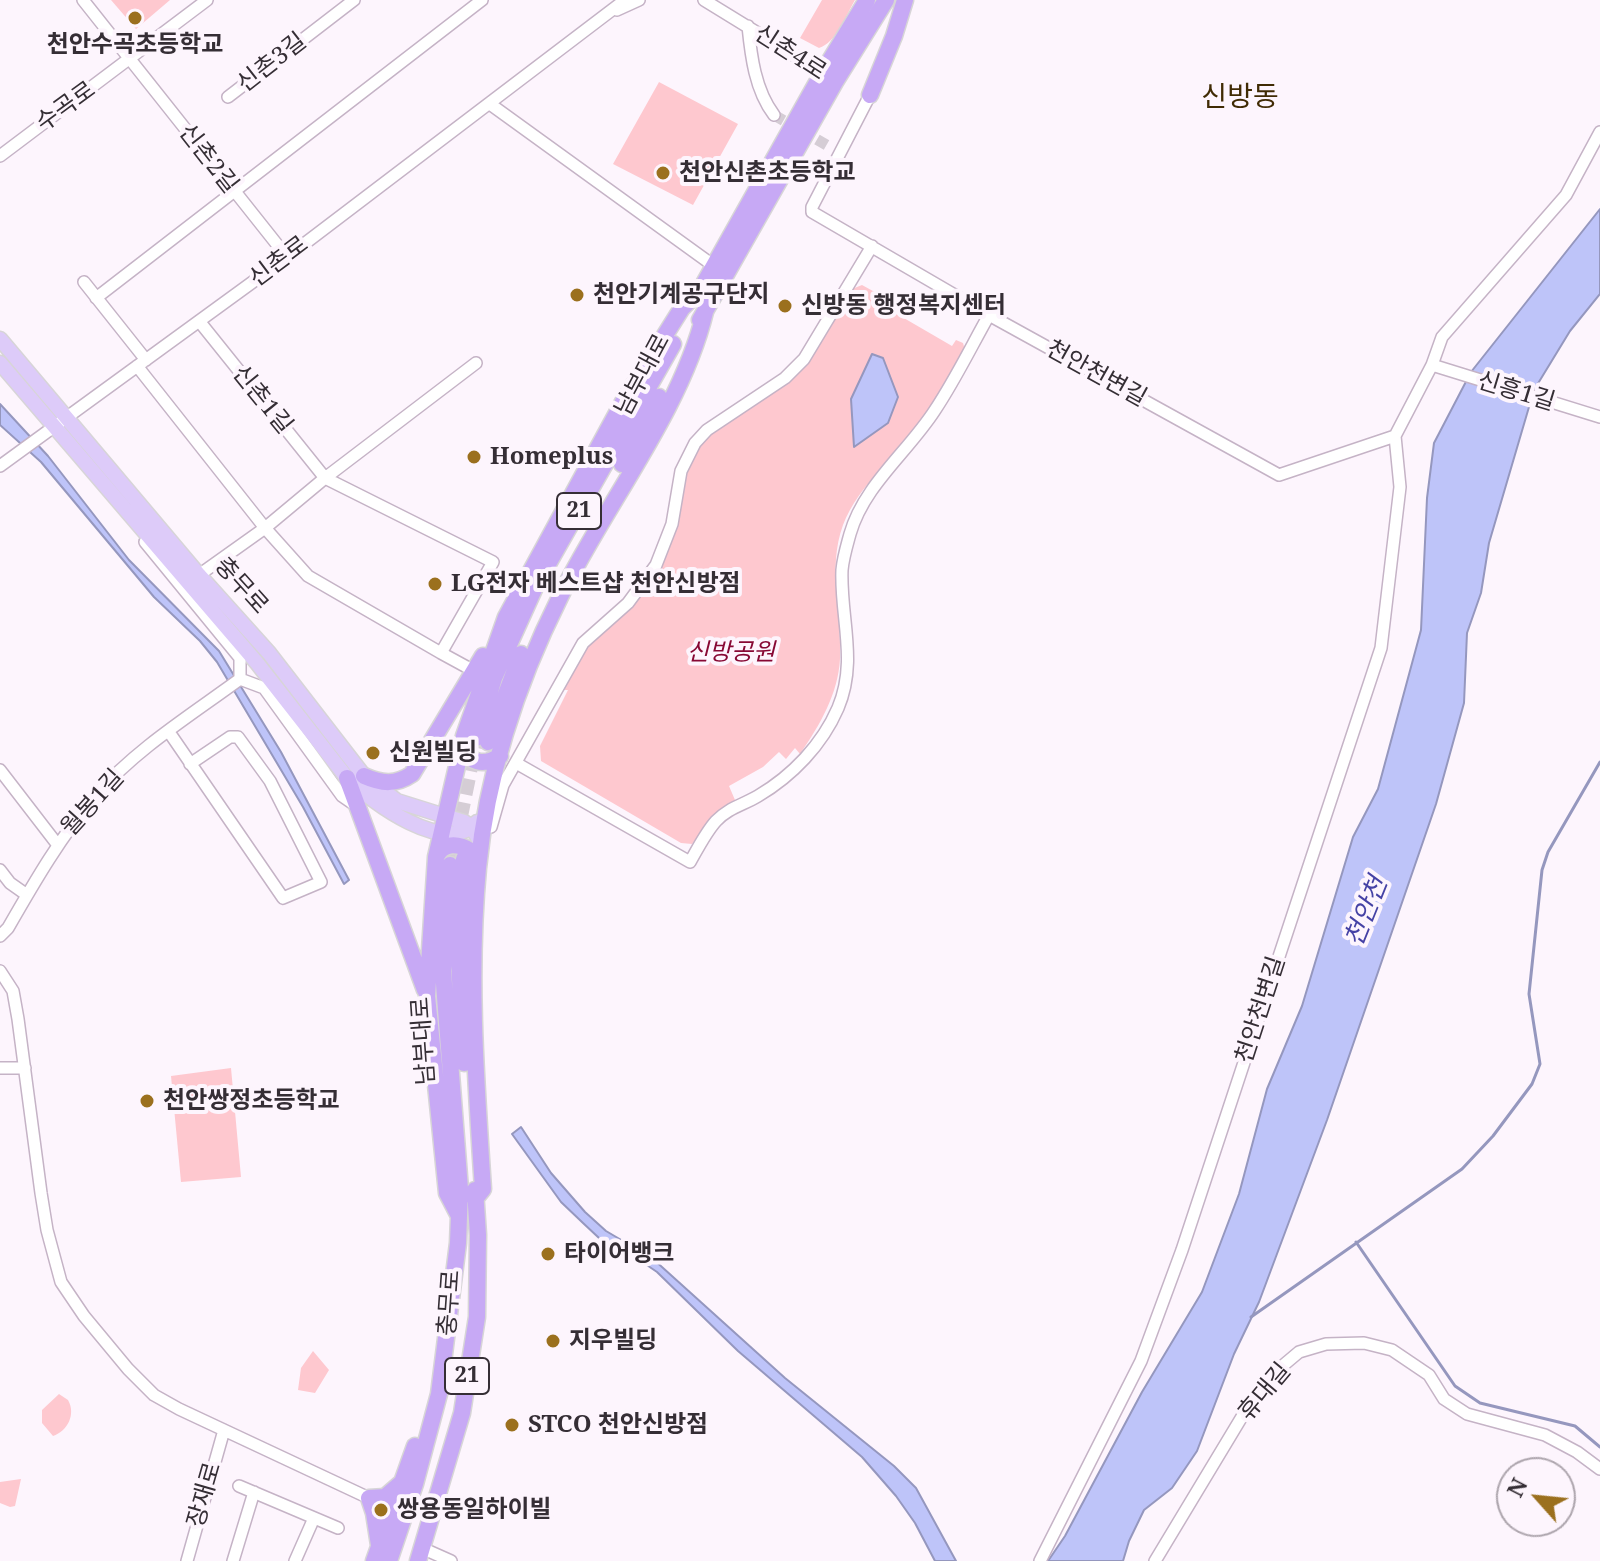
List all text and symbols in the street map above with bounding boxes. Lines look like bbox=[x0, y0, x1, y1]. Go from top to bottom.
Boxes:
marker: 천안수곡초등학교 bbox=[126, 9, 144, 27]
street label: 신촌4로 bbox=[749, 19, 831, 87]
street label: 신촌3길 bbox=[232, 27, 312, 99]
place label: 천안수곡초등학교 bbox=[47, 31, 223, 59]
street label: 수곡로 bbox=[31, 76, 101, 138]
district label: 신방동 bbox=[1201, 81, 1279, 115]
street label: 신촌2길 bbox=[172, 119, 244, 199]
place label: 천안신촌초등학교 bbox=[679, 159, 856, 187]
marker: 천안신촌초등학교 bbox=[654, 164, 672, 182]
street label: 신촌로 bbox=[244, 231, 314, 293]
place label: 천안기계공구단지 bbox=[593, 281, 770, 309]
marker: 천안기계공구단지 bbox=[568, 286, 586, 304]
place label: 신방동 행정복지센터 bbox=[801, 292, 1006, 320]
marker: 신방동 행정복지센터 bbox=[776, 297, 794, 315]
street label: 남부대로 bbox=[610, 329, 676, 421]
street label: 천안천변길 bbox=[1041, 335, 1151, 413]
street label: 신촌1길 bbox=[226, 360, 298, 440]
street label: 신흥1길 bbox=[1474, 367, 1558, 417]
place label: Homeplus bbox=[490, 443, 613, 471]
marker: Homeplus bbox=[465, 448, 483, 466]
road number: 21 bbox=[557, 493, 601, 529]
street label: 충무로 bbox=[208, 552, 274, 620]
place label: LG전자 베스트샵 천안신방점 bbox=[451, 570, 741, 598]
marker: LG전자 베스트샵 천안신방점 bbox=[426, 575, 444, 593]
park label: 신방공원 bbox=[687, 639, 775, 667]
place label: 신원빌딩 bbox=[389, 739, 477, 767]
marker: 신원빌딩 bbox=[364, 744, 382, 762]
street label: 월봉1길 bbox=[56, 764, 130, 842]
water label: 천안천 bbox=[1339, 873, 1395, 951]
street label: 천안천변길 bbox=[1230, 953, 1292, 1067]
street label: 남부대로 bbox=[407, 996, 441, 1086]
place label: 천안쌍정초등학교 bbox=[163, 1087, 340, 1115]
marker: 천안쌍정초등학교 bbox=[138, 1092, 156, 1110]
place label: 타이어뱅크 bbox=[564, 1240, 674, 1268]
marker: 타이어뱅크 bbox=[539, 1245, 557, 1263]
street label: 충무로 bbox=[433, 1269, 467, 1337]
place label: 지우빌딩 bbox=[569, 1327, 657, 1355]
marker: 지우빌딩 bbox=[544, 1332, 562, 1350]
street label: 휴대길 bbox=[1233, 1357, 1297, 1427]
road number: 21 bbox=[445, 1358, 489, 1394]
place label: STCO 천안신방점 bbox=[528, 1411, 708, 1439]
marker: STCO 천안신방점 bbox=[503, 1416, 521, 1434]
north arrow bbox=[1496, 1457, 1576, 1537]
street label: 장재로 bbox=[182, 1459, 228, 1531]
text: N bbox=[1499, 1472, 1534, 1502]
place label: 쌍용동일하이빌 bbox=[397, 1496, 552, 1524]
marker: 쌍용동일하이빌 bbox=[372, 1501, 390, 1519]

